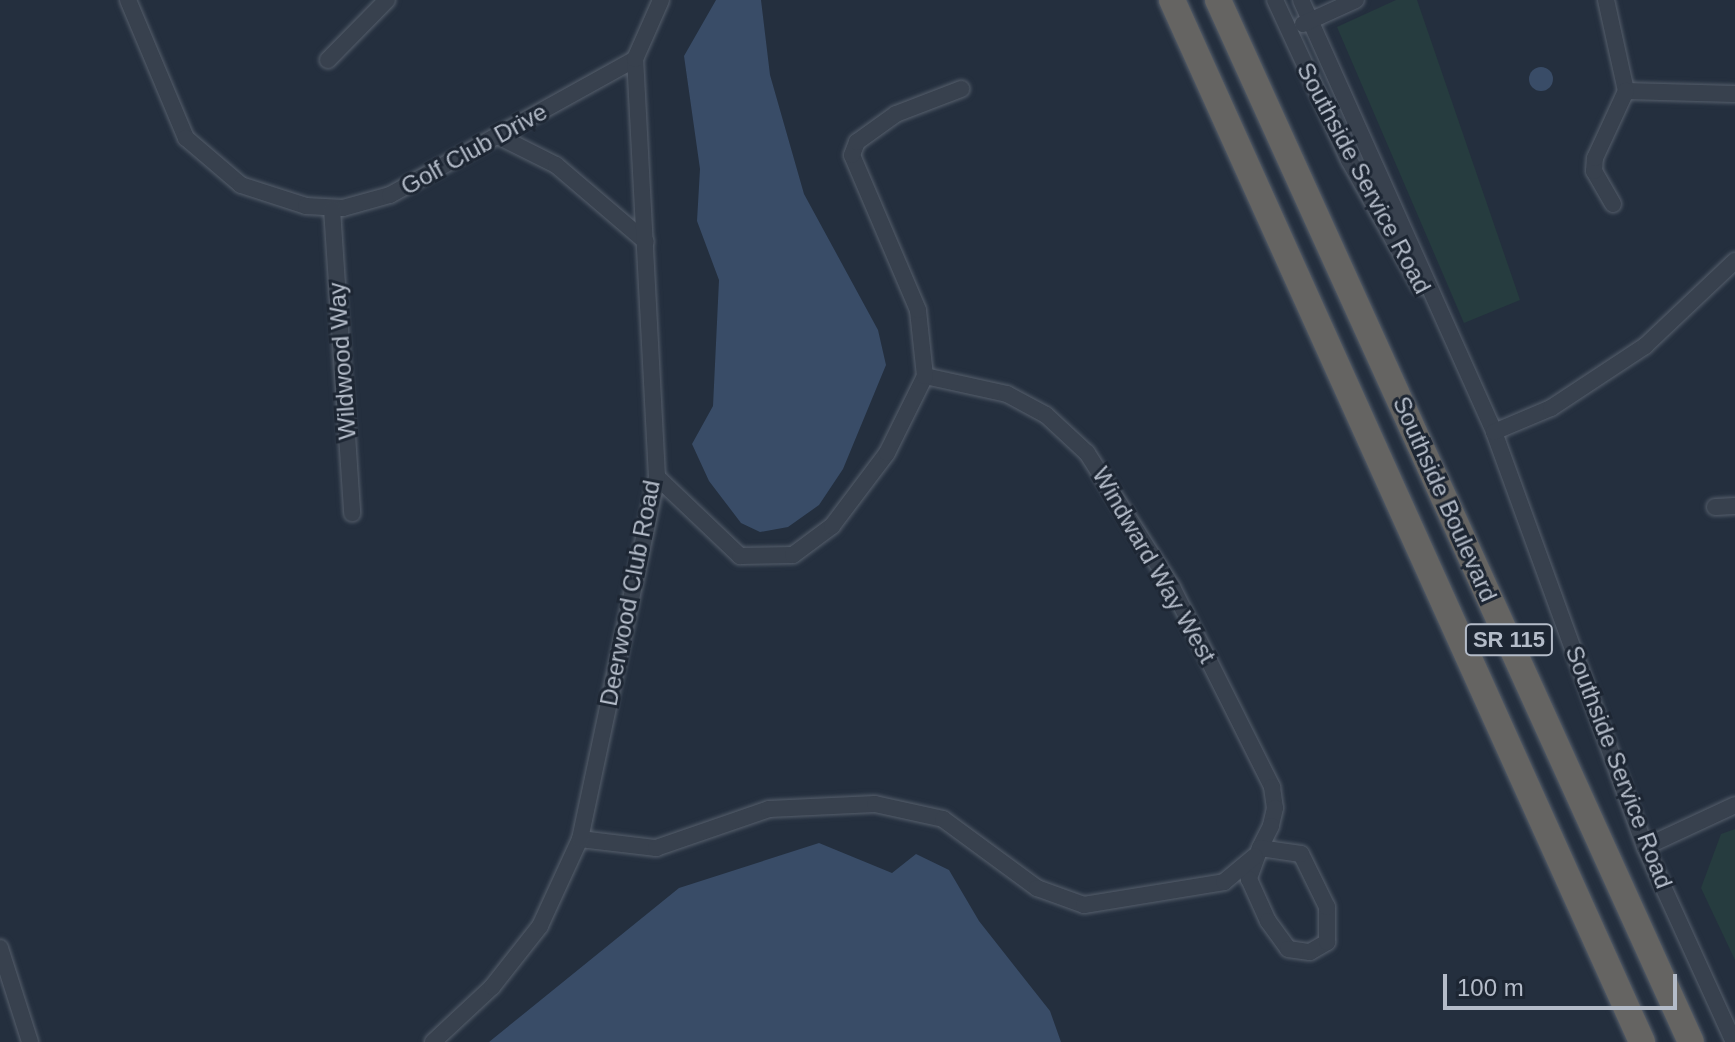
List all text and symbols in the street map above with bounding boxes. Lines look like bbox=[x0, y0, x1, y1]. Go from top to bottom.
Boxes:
street label: Southside Service Road bbox=[1291, 58, 1437, 298]
street label: Golf Club Drive bbox=[396, 97, 552, 201]
street label: Wildwood Way bbox=[322, 281, 362, 441]
street label: Southside Boulevard bbox=[1387, 392, 1503, 606]
street label: Windward Way West bbox=[1086, 462, 1222, 668]
street label: Deerwood Club Road bbox=[594, 478, 666, 708]
road number: SR 115 bbox=[1463, 622, 1555, 658]
street label: Southside Service Road bbox=[1559, 642, 1679, 892]
scale bar bbox=[1447, 958, 1681, 1008]
text: 100 m bbox=[1457, 974, 1524, 1001]

